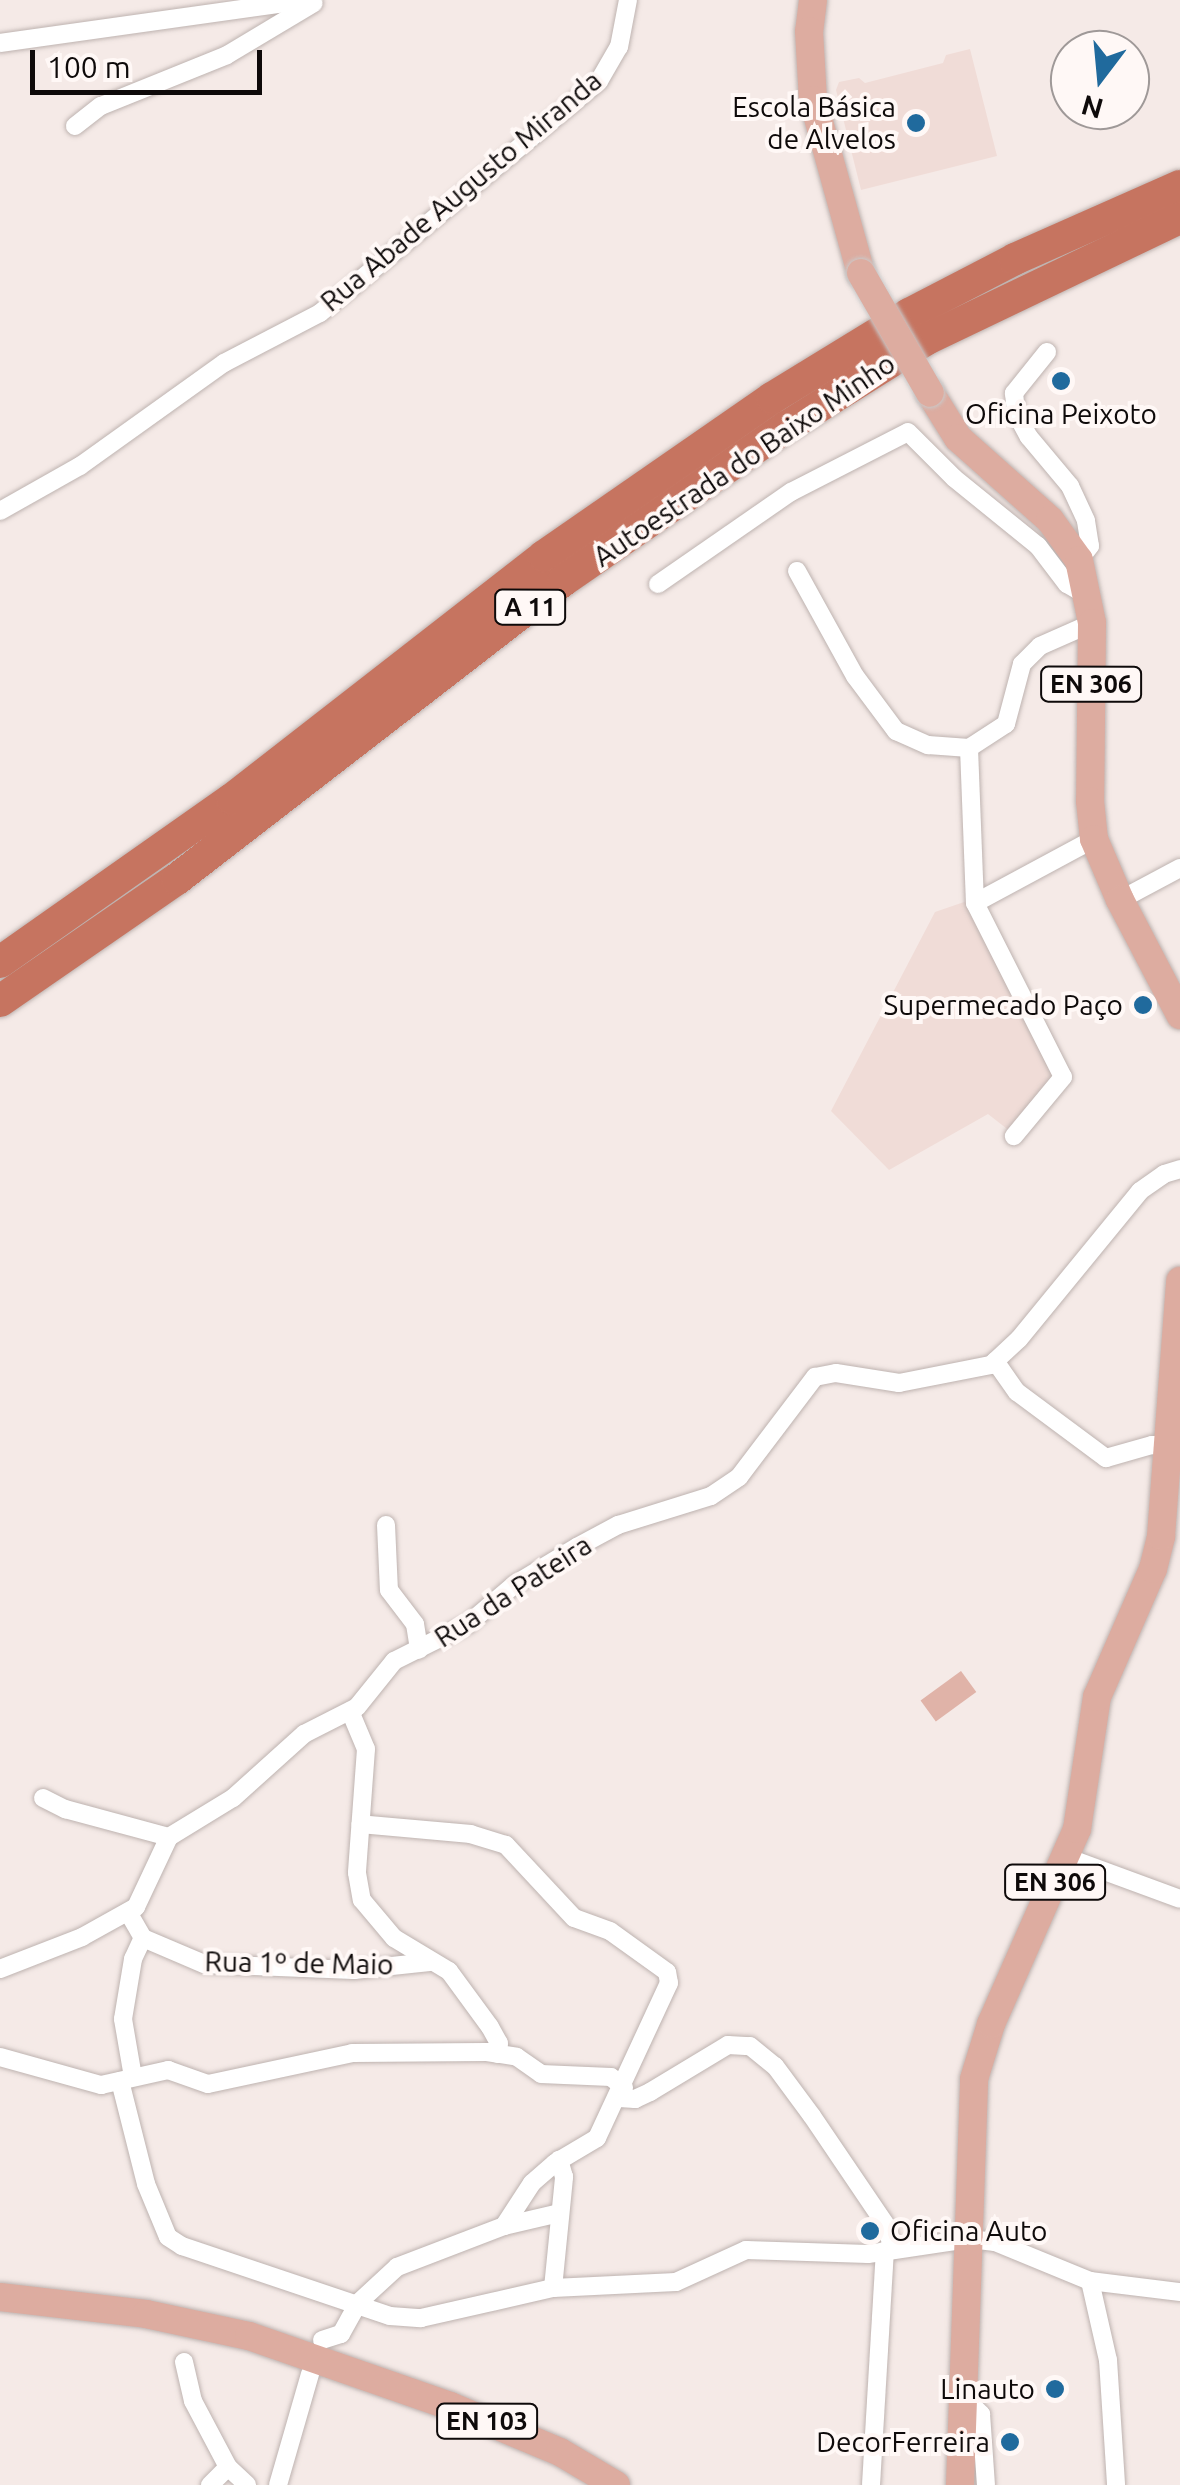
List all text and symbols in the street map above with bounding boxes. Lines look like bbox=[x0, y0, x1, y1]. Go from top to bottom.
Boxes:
scale bar bbox=[35, 30, 268, 92]
north arrow bbox=[1050, 30, 1150, 130]
text: 100 m bbox=[47, 50, 131, 84]
street label: Rua Abade Augusto Miranda bbox=[314, 64, 608, 318]
place label: Escola Básica de Alvelos bbox=[732, 90, 896, 156]
text: N bbox=[1078, 90, 1106, 125]
marker: Escola Básica de Alvelos bbox=[905, 112, 927, 134]
street label: Autoestrada do Baixo Minho bbox=[587, 346, 901, 574]
marker: Oficina Peixoto bbox=[1050, 370, 1072, 392]
place label: Oficina Peixoto bbox=[965, 397, 1157, 431]
road number: A 11 bbox=[492, 587, 568, 627]
road number: EN 306 bbox=[1038, 664, 1144, 704]
place label: Supermecado Paço bbox=[884, 988, 1123, 1022]
marker: Supermecado Paço bbox=[1132, 994, 1154, 1016]
street label: Rua da Pateira bbox=[428, 1528, 598, 1654]
road number: EN 306 bbox=[1002, 1862, 1108, 1902]
street label: Rua 1º de Maio bbox=[204, 1945, 394, 1981]
place label: Oficina Auto bbox=[890, 2214, 1047, 2248]
marker: Oficina Auto bbox=[859, 2220, 881, 2242]
place label: Linauto bbox=[940, 2372, 1035, 2406]
marker: Linauto bbox=[1044, 2378, 1066, 2400]
road number: EN 103 bbox=[434, 2401, 540, 2441]
place label: DecorFerreira bbox=[816, 2425, 990, 2459]
marker: DecorFerreira bbox=[999, 2431, 1021, 2453]

